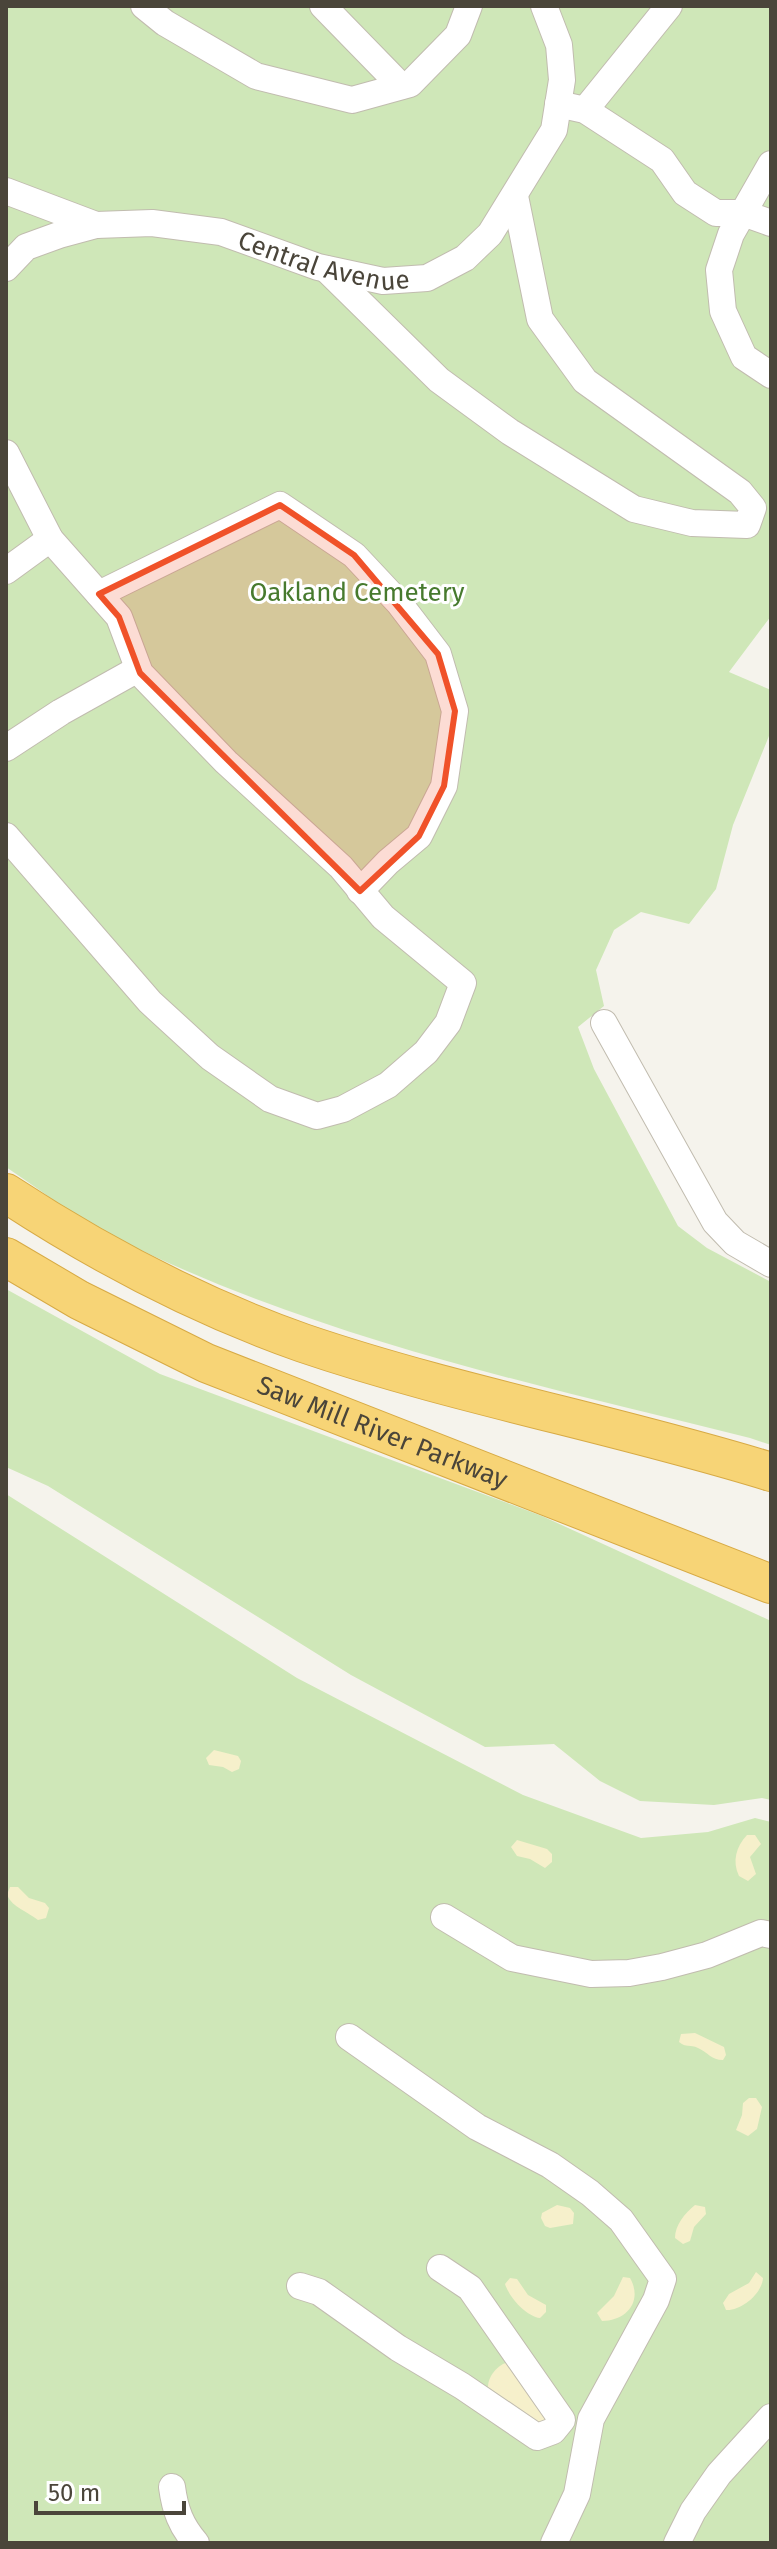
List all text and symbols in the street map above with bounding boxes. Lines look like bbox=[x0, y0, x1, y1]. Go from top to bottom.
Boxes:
street label: Central Avenue bbox=[234, 224, 411, 297]
park label: Oakland Cemetery bbox=[249, 577, 465, 608]
street label: Saw Mill River Parkway bbox=[253, 1369, 512, 1495]
scale bar bbox=[36, 2465, 184, 2515]
text: 50 m bbox=[48, 2479, 100, 2507]

